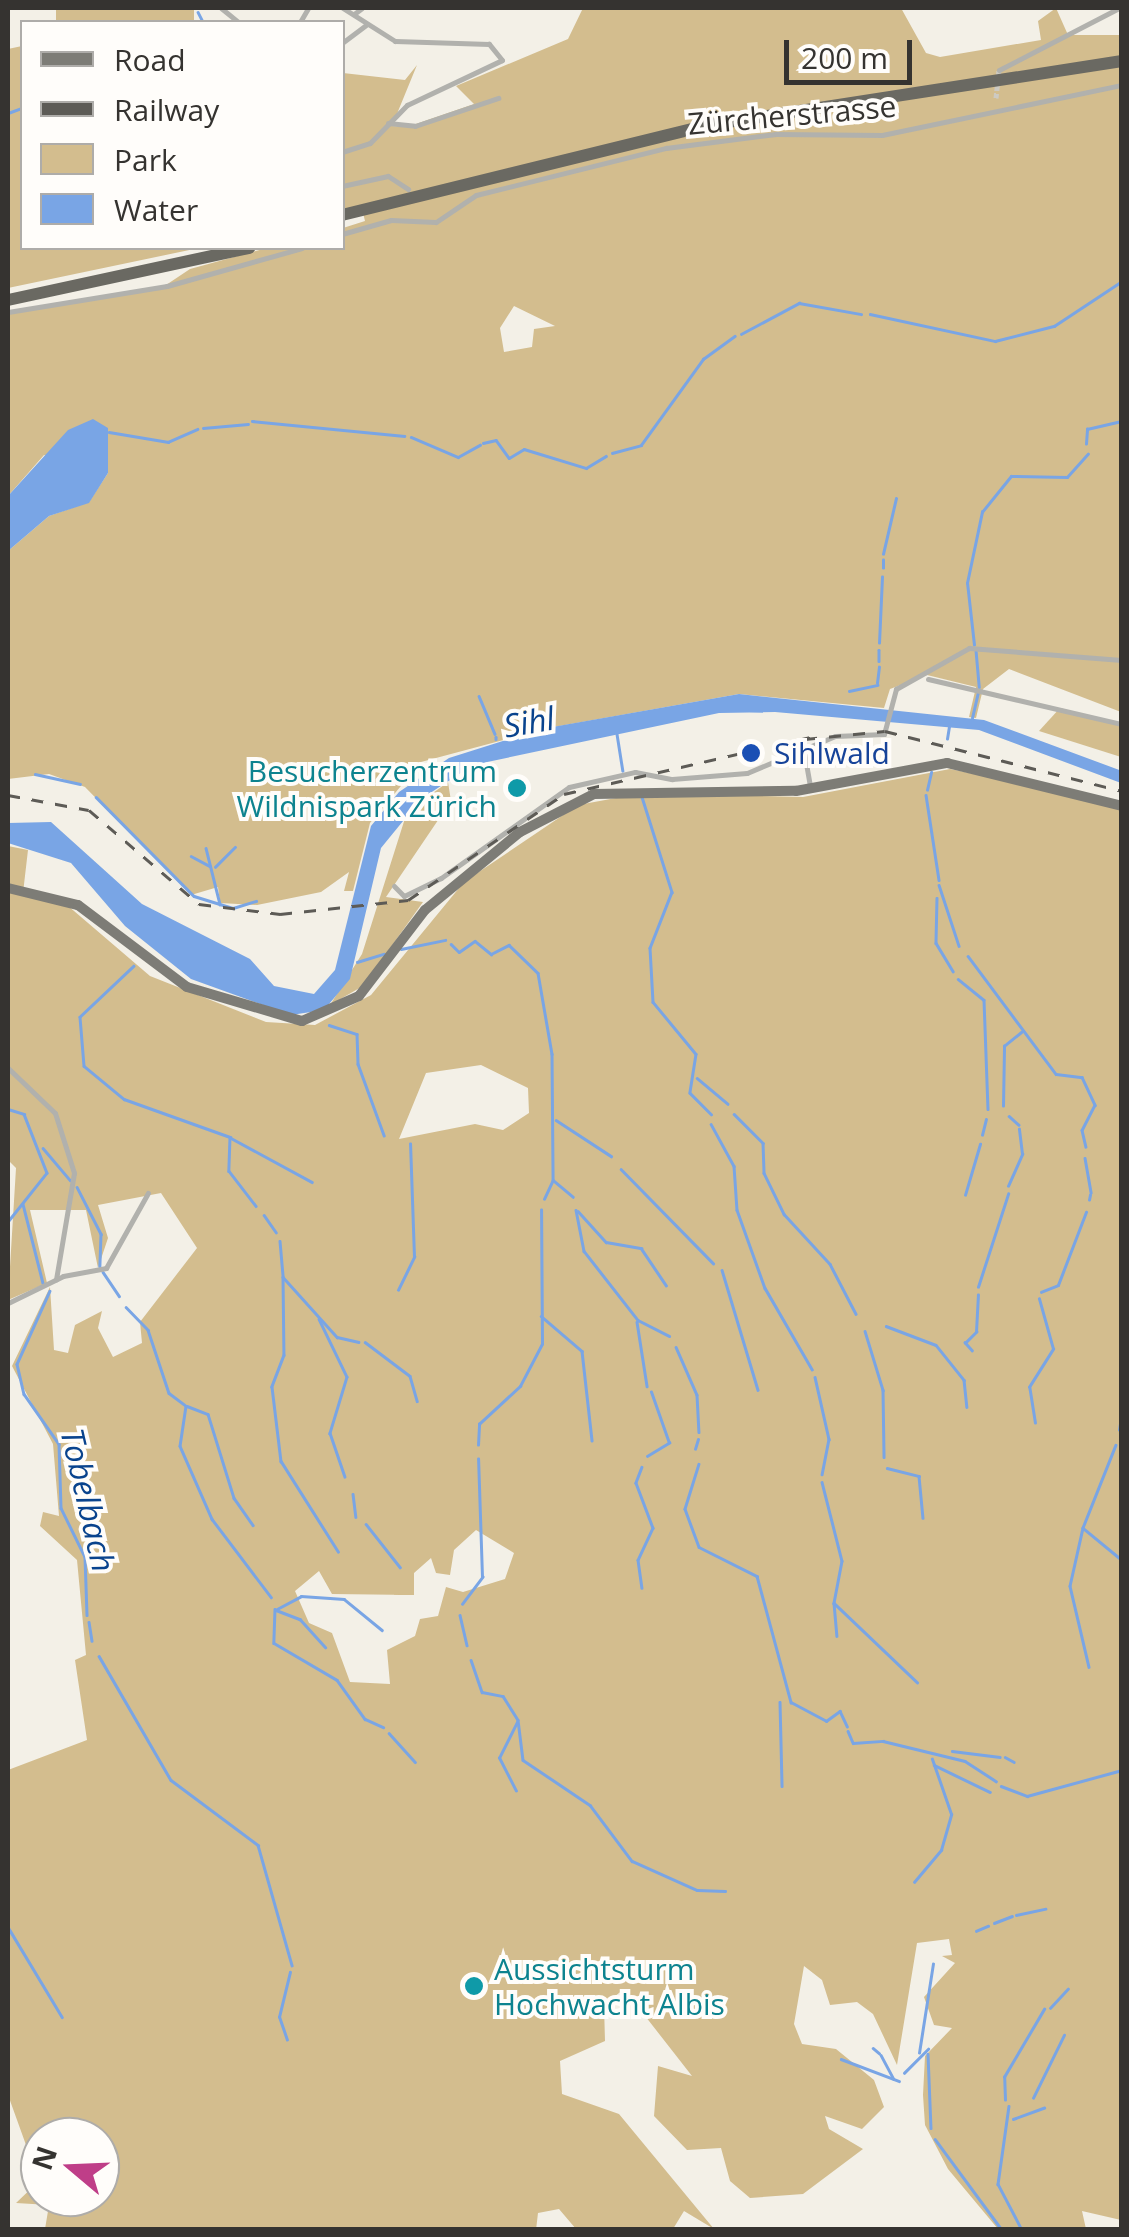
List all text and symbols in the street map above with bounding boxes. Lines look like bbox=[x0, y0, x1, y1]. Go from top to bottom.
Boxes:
legend bbox=[20, 20, 345, 250]
scale bar bbox=[789, 20, 916, 82]
text: 200 m bbox=[801, 37, 888, 78]
text: Road bbox=[114, 39, 186, 80]
street label: Zürcherstrasse bbox=[686, 88, 898, 142]
text: Railway bbox=[114, 89, 219, 130]
text: Park bbox=[114, 139, 177, 180]
text: Water bbox=[114, 189, 198, 230]
water label: Sihl bbox=[501, 699, 557, 745]
place label: Sihlwald bbox=[774, 735, 890, 771]
marker: Sihlwald bbox=[738, 740, 764, 766]
place label: Besucherzentrum Wildnispark Zürich bbox=[237, 753, 497, 824]
marker: Besucherzentrum Wildnispark Zürich bbox=[506, 777, 528, 799]
water label: Tobelbach bbox=[53, 1425, 123, 1575]
place label: Aussichtsturm Hochwacht Albis bbox=[494, 1951, 725, 2022]
marker: Aussichtsturm Hochwacht Albis bbox=[463, 1975, 485, 1997]
north arrow bbox=[20, 2117, 120, 2217]
text: N bbox=[22, 2141, 65, 2175]

